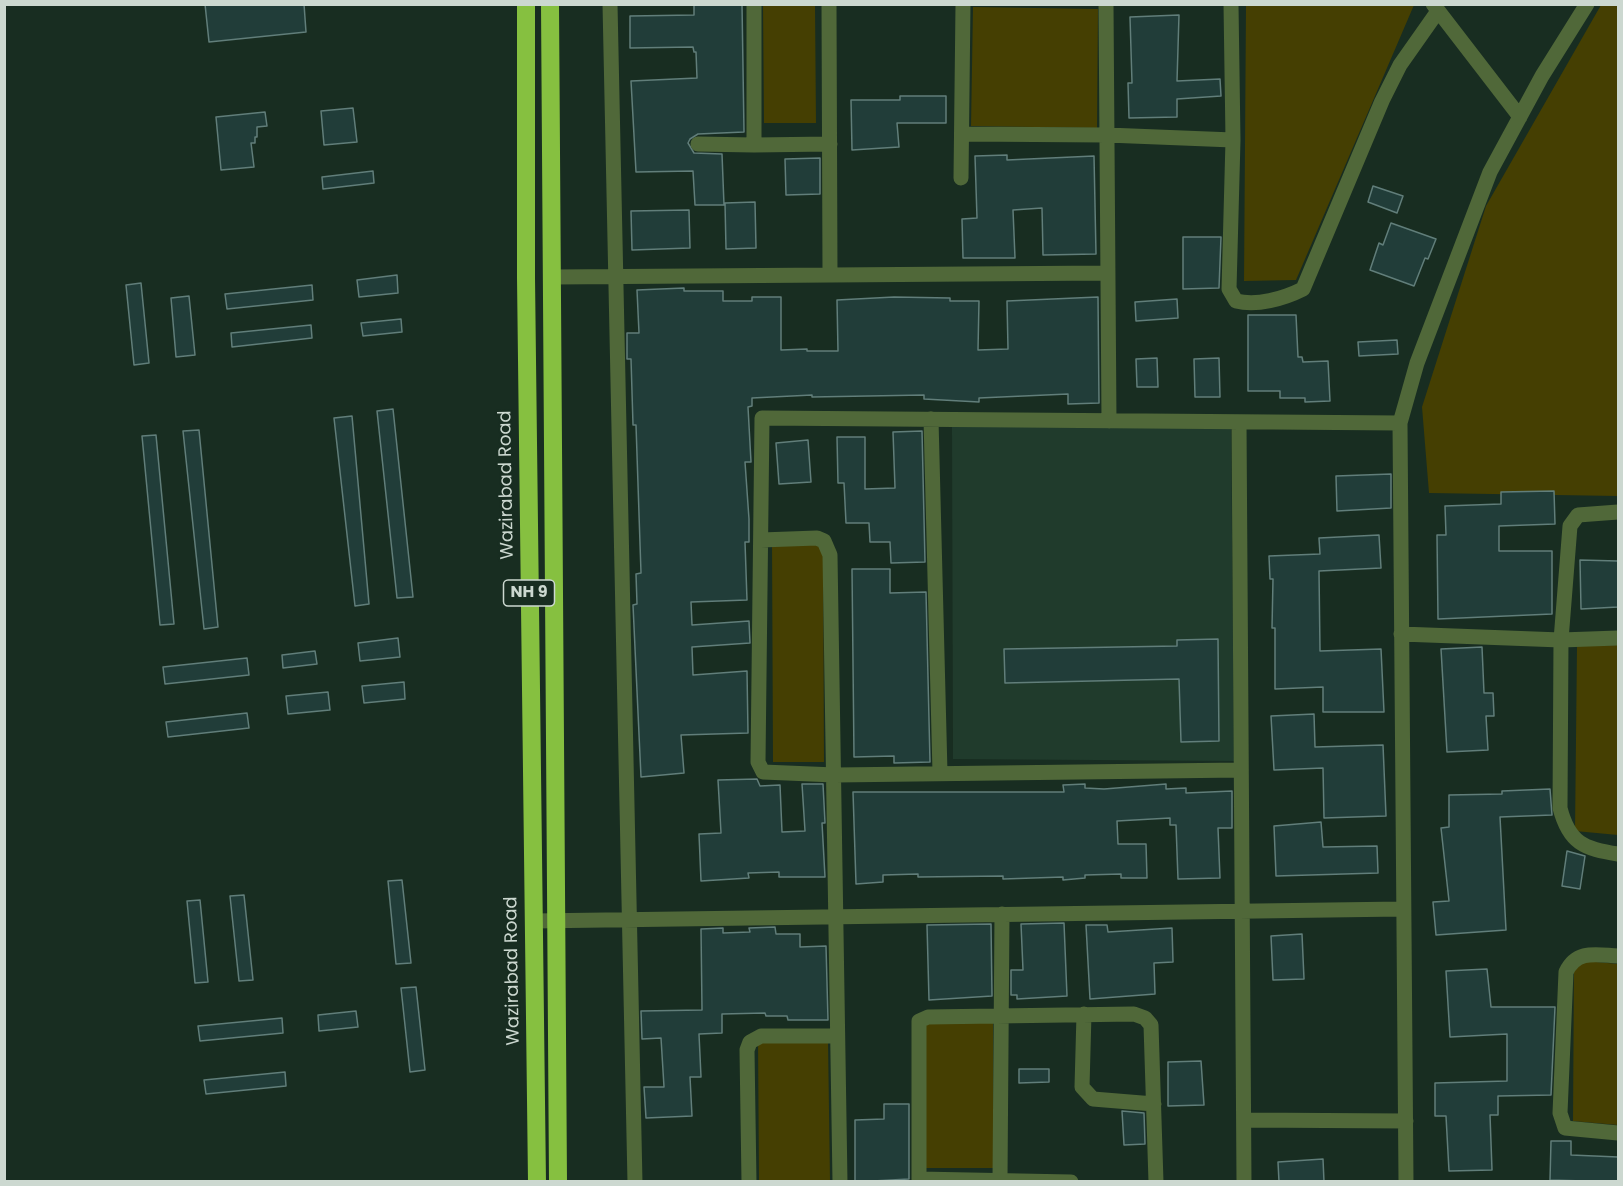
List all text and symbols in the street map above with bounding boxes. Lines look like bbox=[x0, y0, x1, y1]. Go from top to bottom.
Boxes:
street label: Wazirabad Road bbox=[495, 410, 519, 560]
road number: NH 9 bbox=[504, 580, 554, 606]
street label: Wazirabad Road bbox=[501, 896, 525, 1046]

